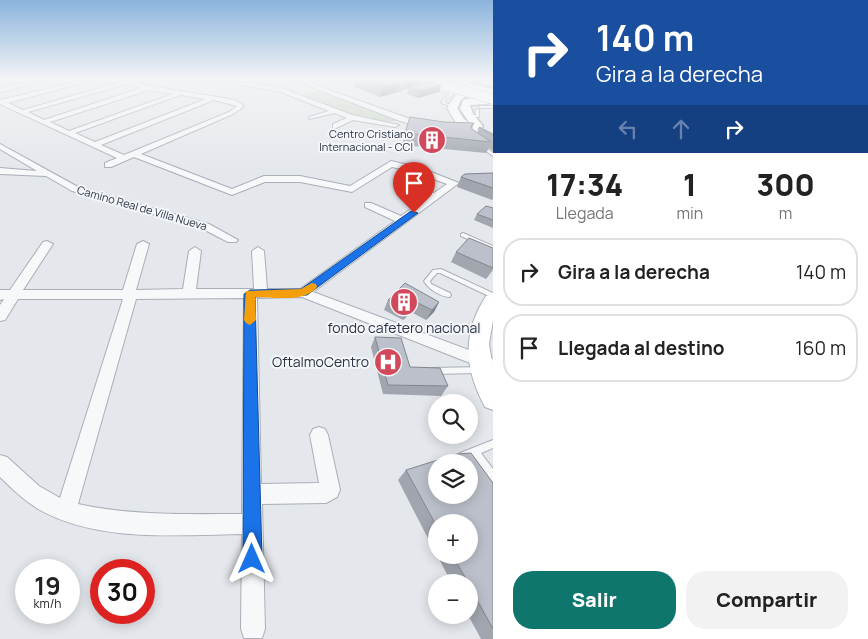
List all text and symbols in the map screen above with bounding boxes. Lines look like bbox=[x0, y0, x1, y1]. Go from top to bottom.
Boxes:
text: 140 m bbox=[596, 14, 694, 62]
icon: right bbox=[513, 20, 578, 85]
text: Gira a la derecha bbox=[596, 59, 763, 89]
icon: left bbox=[614, 115, 642, 143]
icon: ahead bbox=[667, 115, 695, 143]
icon: right bbox=[720, 115, 748, 143]
building icon: Centro Cristiano Internacional - CCI bbox=[417, 125, 447, 155]
place label: Centro Cristiano Internacional - CCI bbox=[319, 126, 413, 154]
pin bbox=[393, 162, 435, 213]
text: 17:34 bbox=[546, 164, 623, 205]
text: 1 bbox=[683, 164, 697, 205]
text: 300 bbox=[757, 164, 815, 205]
icon: arrive bbox=[400, 169, 428, 197]
street label: Camino Real de Villa Nueva bbox=[75, 182, 209, 233]
text: Llegada bbox=[556, 202, 614, 224]
text: min bbox=[676, 202, 703, 224]
text: m bbox=[779, 202, 792, 224]
icon: right bbox=[515, 258, 543, 286]
text: Gira a la derecha bbox=[558, 259, 710, 285]
text: 140 m bbox=[796, 259, 846, 285]
building icon: fondo cafetero nacional bbox=[389, 287, 419, 317]
place label: fondo cafetero nacional bbox=[328, 318, 481, 337]
icon: arrive bbox=[515, 334, 543, 362]
text: Llegada al destino bbox=[558, 335, 725, 361]
text: 160 m bbox=[795, 335, 846, 361]
hospital icon: OftalmoCentro bbox=[373, 347, 403, 377]
place label: OftalmoCentro bbox=[272, 352, 369, 371]
map controls bbox=[428, 394, 478, 624]
button: search bbox=[428, 394, 478, 444]
button: layers bbox=[428, 454, 478, 504]
button: + bbox=[428, 514, 478, 564]
position arrow bbox=[225, 532, 277, 584]
speed limit sign: 30 bbox=[90, 559, 155, 624]
text: 19 bbox=[34, 568, 61, 603]
button: Salir bbox=[513, 571, 676, 629]
button: Compartir bbox=[686, 571, 848, 629]
button: − bbox=[428, 574, 478, 624]
text: km/h bbox=[34, 595, 61, 612]

